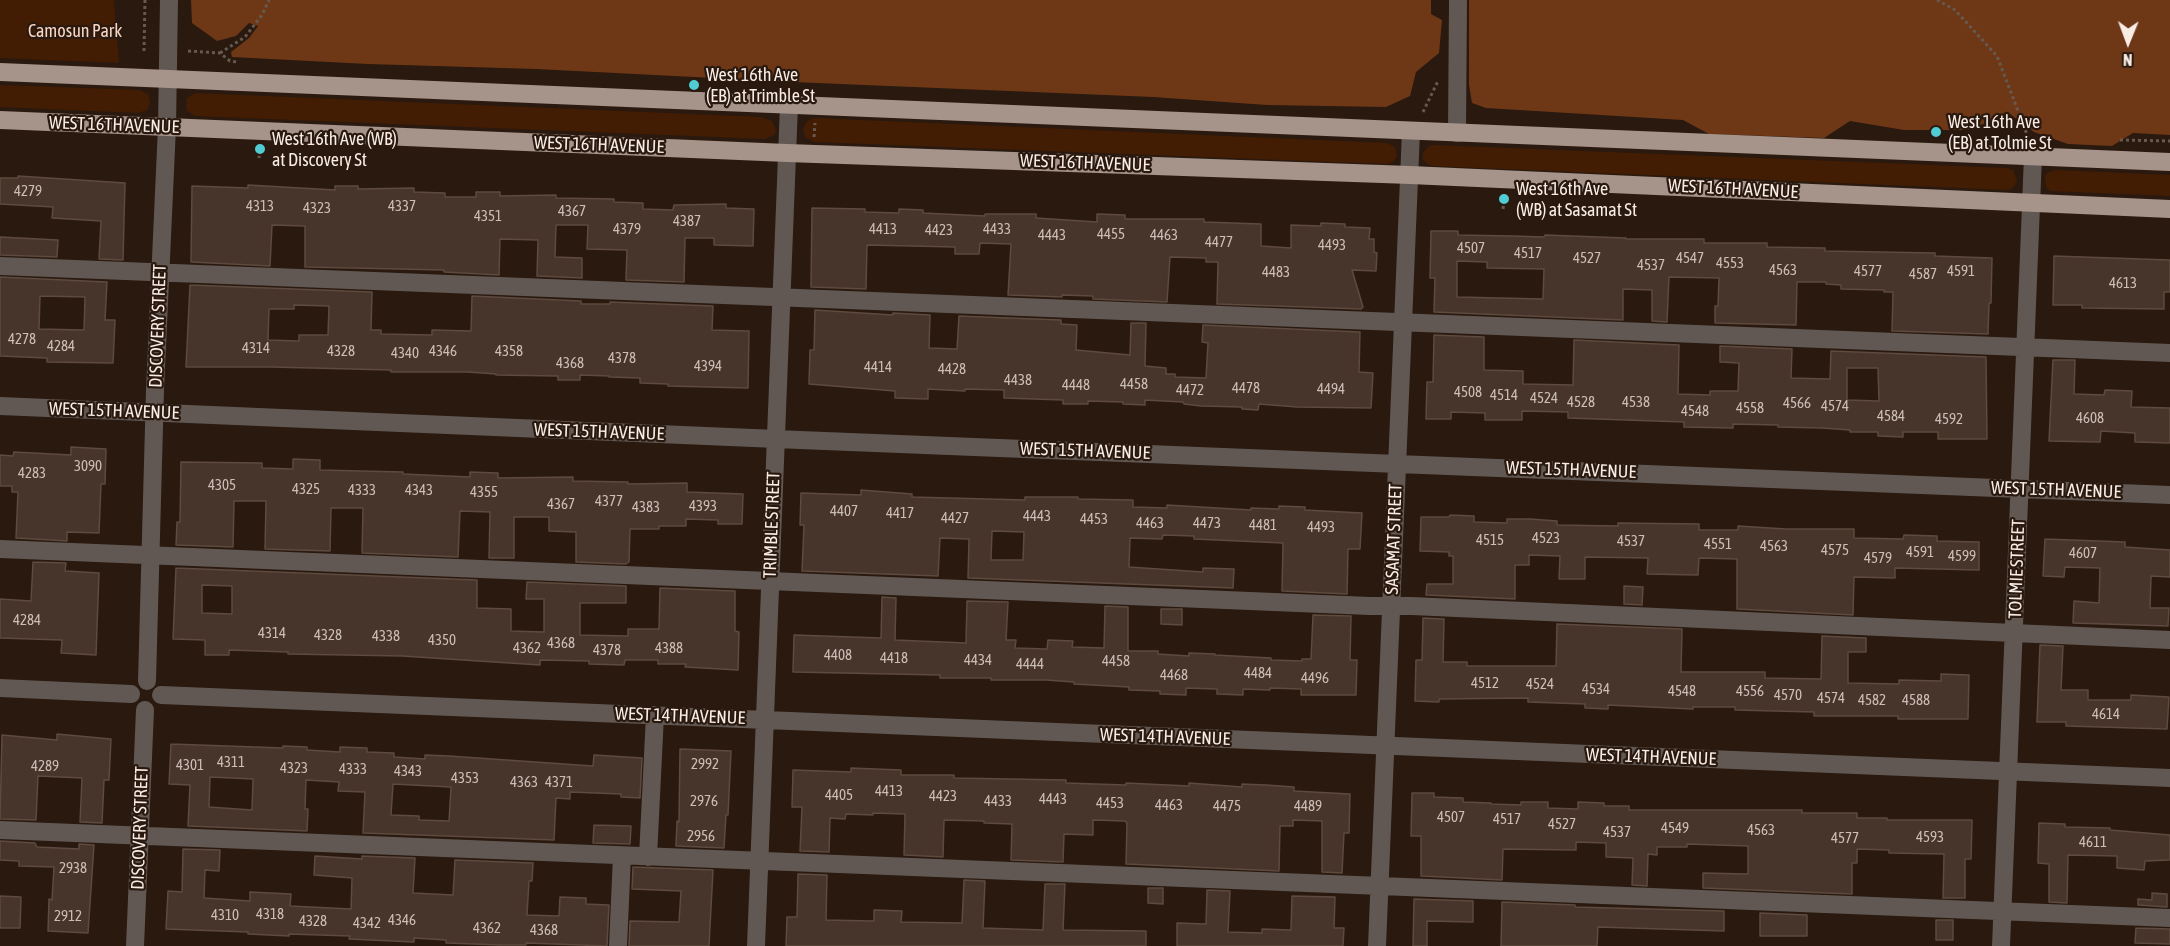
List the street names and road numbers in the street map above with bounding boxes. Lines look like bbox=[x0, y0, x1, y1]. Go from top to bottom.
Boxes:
street label: WEST 16TH AVENUE bbox=[49, 112, 179, 138]
street label: WEST 16TH AVENUE bbox=[534, 132, 664, 158]
street label: WEST 16TH AVENUE bbox=[1020, 150, 1150, 176]
street label: WEST 16TH AVENUE bbox=[1667, 175, 1799, 203]
street label: DISCOVERY STREET bbox=[145, 264, 171, 388]
street label: WEST 15TH AVENUE bbox=[49, 398, 179, 424]
street label: WEST 15TH AVENUE bbox=[534, 419, 664, 445]
street label: WEST 15TH AVENUE bbox=[1020, 438, 1150, 464]
street label: WEST 15TH AVENUE bbox=[1506, 457, 1636, 483]
street label: TRIMBLE STREET bbox=[759, 471, 785, 579]
street label: WEST 15TH AVENUE bbox=[1991, 477, 2121, 503]
street label: SASAMAT STREET bbox=[1381, 483, 1407, 595]
street label: TOLMIE STREET bbox=[2004, 519, 2030, 619]
street label: WEST 14TH AVENUE bbox=[615, 703, 745, 729]
street label: WEST 14TH AVENUE bbox=[1100, 724, 1230, 750]
street label: WEST 14TH AVENUE bbox=[1586, 744, 1716, 770]
street label: DISCOVERY STREET bbox=[127, 766, 153, 890]

